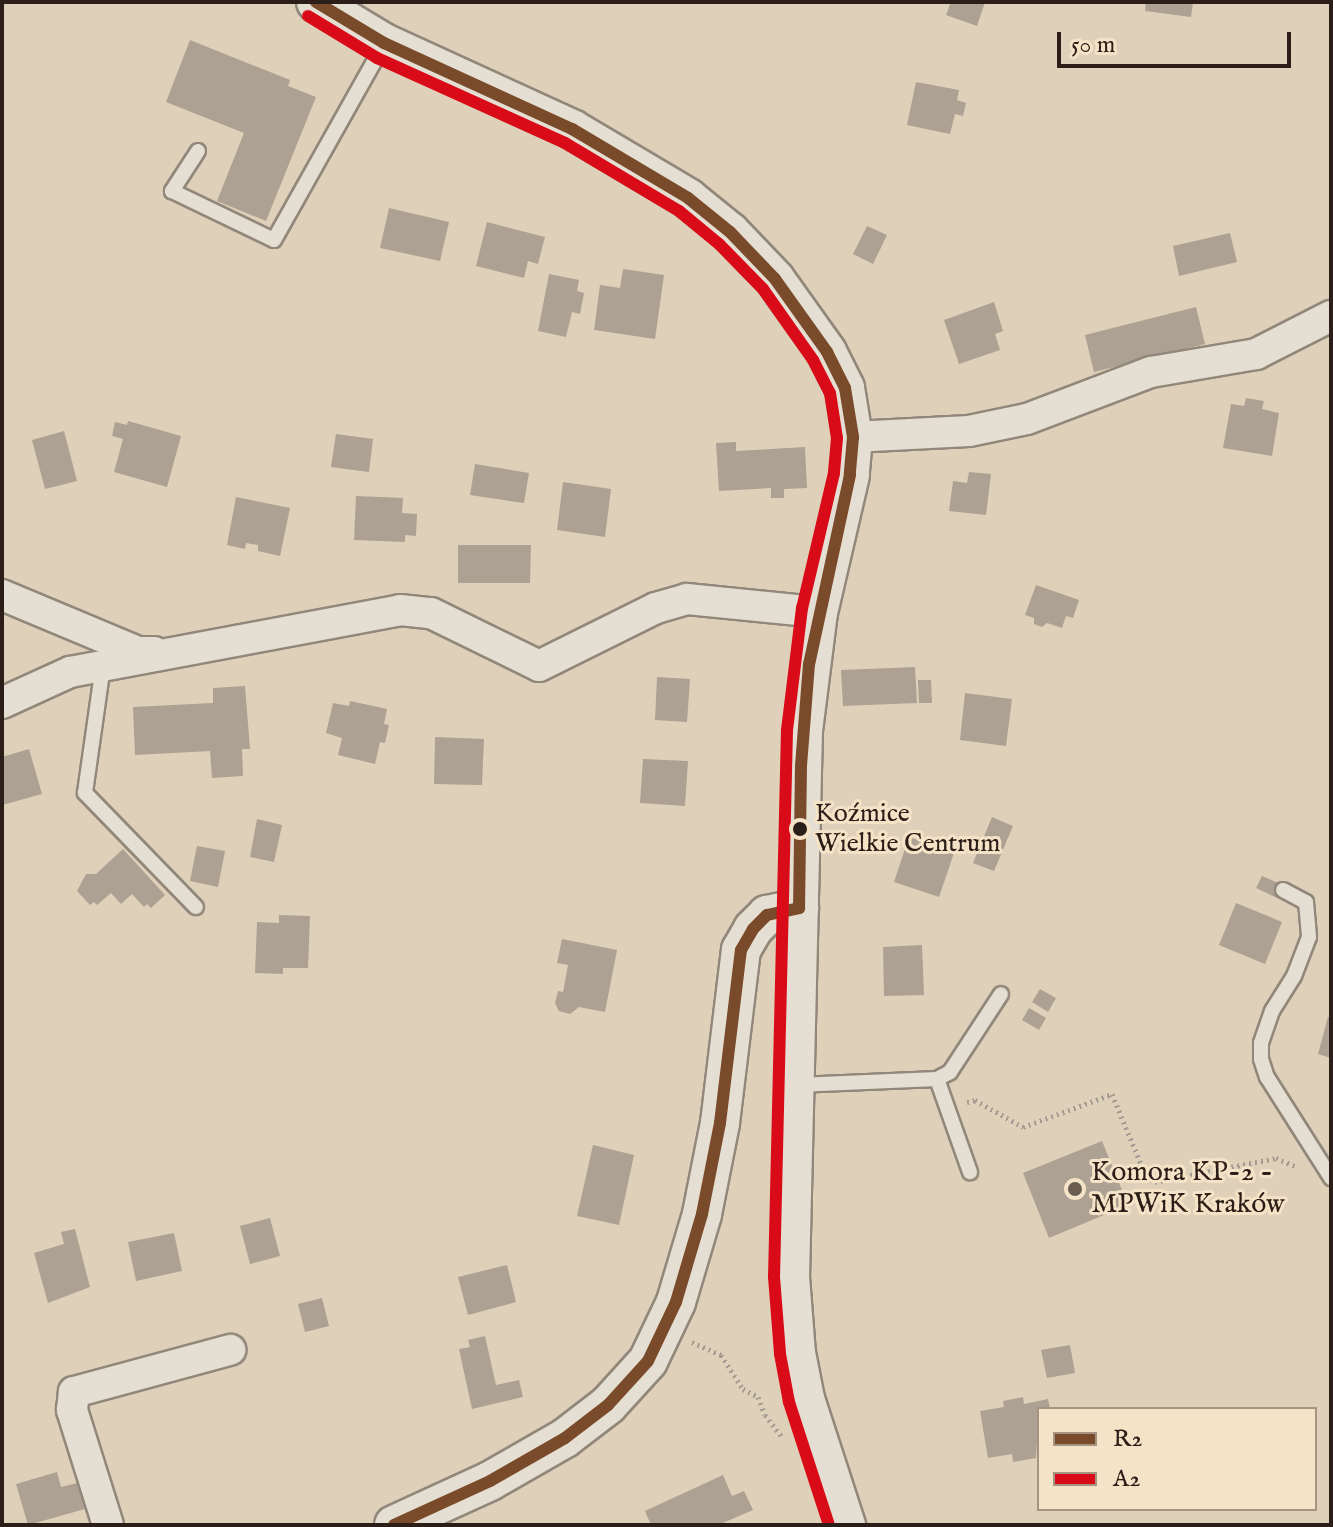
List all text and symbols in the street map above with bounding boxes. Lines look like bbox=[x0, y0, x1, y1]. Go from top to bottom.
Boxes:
scale bar bbox=[1061, 16, 1295, 66]
text: 50 m bbox=[1071, 30, 1115, 61]
place label: Koźmice Wielkie Centrum bbox=[815, 798, 1000, 860]
marker: Koźmice Wielkie Centrum bbox=[792, 821, 808, 837]
place label: Komora KP-2 - MPWiK Kraków bbox=[1091, 1156, 1284, 1222]
marker: Komora KP-2 - MPWiK Kraków bbox=[1066, 1180, 1084, 1198]
legend bbox=[1037, 1407, 1317, 1511]
text: R2 bbox=[1113, 1424, 1142, 1455]
text: A2 bbox=[1113, 1464, 1140, 1495]

